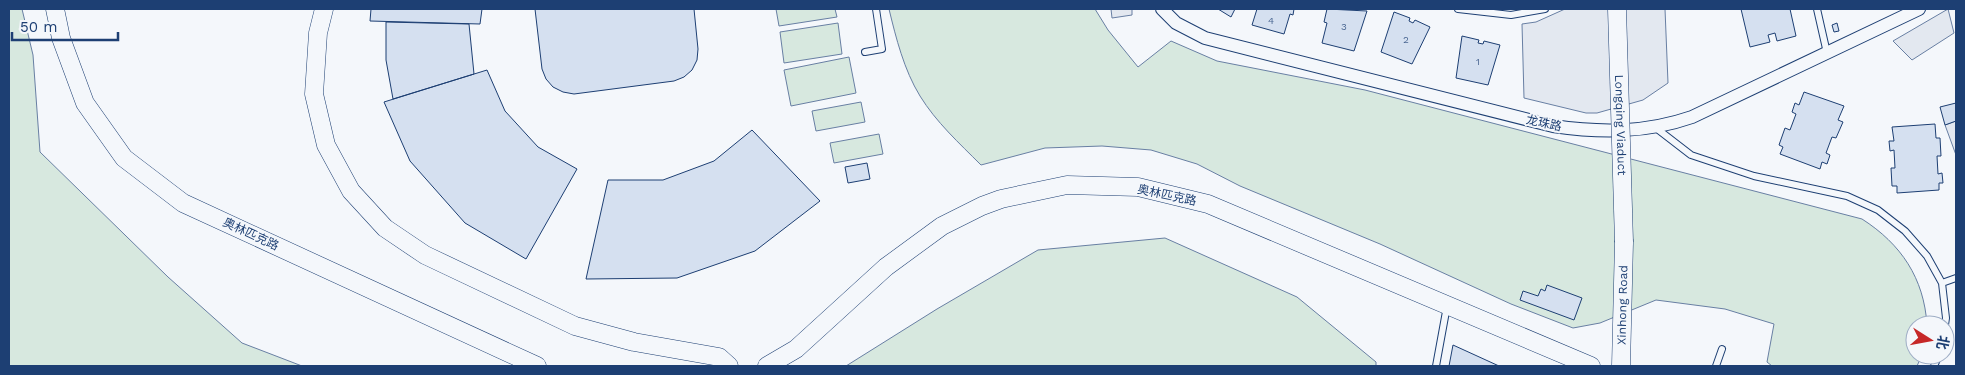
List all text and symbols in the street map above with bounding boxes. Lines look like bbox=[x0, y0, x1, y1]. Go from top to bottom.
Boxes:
scale bar bbox=[12, 10, 119, 42]
house number: 4 bbox=[1268, 15, 1274, 26]
text: 50 m bbox=[20, 18, 57, 36]
house number: 3 bbox=[1341, 21, 1347, 32]
house number: 2 bbox=[1403, 34, 1409, 45]
house number: 1 bbox=[1476, 56, 1480, 67]
street label: Longqing Viaduct bbox=[1612, 74, 1629, 176]
street label: 龙珠路 bbox=[1525, 112, 1563, 134]
street label: 奥林匹克路 bbox=[1136, 182, 1198, 208]
street label: 奥林匹克路 bbox=[221, 215, 281, 253]
street label: Xinhong Road bbox=[1615, 265, 1630, 345]
north arrow bbox=[1905, 315, 1955, 365]
text: 北 bbox=[1934, 334, 1952, 351]

